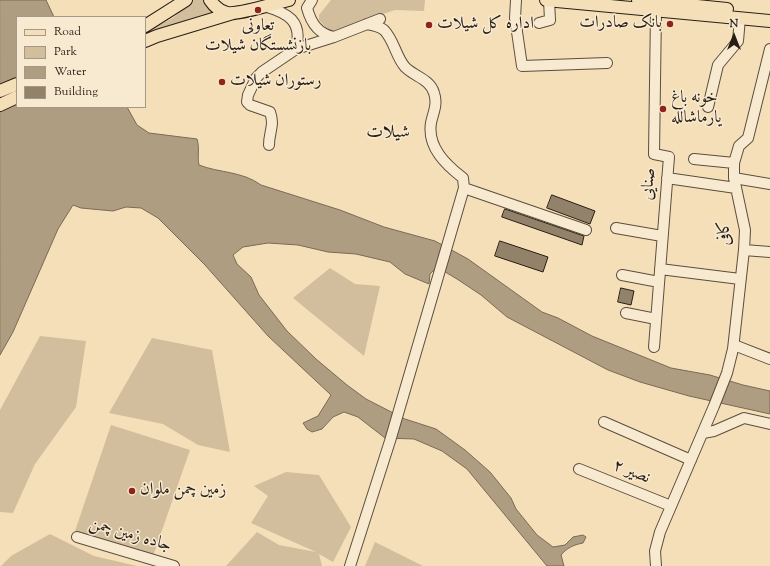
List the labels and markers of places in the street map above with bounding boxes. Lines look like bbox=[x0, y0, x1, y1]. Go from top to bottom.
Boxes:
marker: تعاونی بازنشستگان شیلات bbox=[253, 5, 263, 15]
place label: بانک صادرات bbox=[579, 14, 662, 34]
place label: اداره کل شیلات bbox=[437, 15, 534, 35]
place label: تعاونی بازنشستگان شیلات bbox=[205, 17, 311, 57]
marker: بانک صادرات bbox=[665, 19, 675, 29]
marker: اداره کل شیلات bbox=[424, 20, 434, 30]
place label: رستوران شیلات bbox=[230, 72, 322, 92]
marker: رستوران شیلات bbox=[217, 77, 227, 87]
place label: خونه باغ یارماشالله bbox=[671, 89, 721, 129]
marker: خونه باغ یارماشالله bbox=[658, 104, 668, 114]
place label: زمین چمن ملوان bbox=[140, 481, 226, 501]
marker: زمین چمن ملوان bbox=[127, 486, 137, 496]

